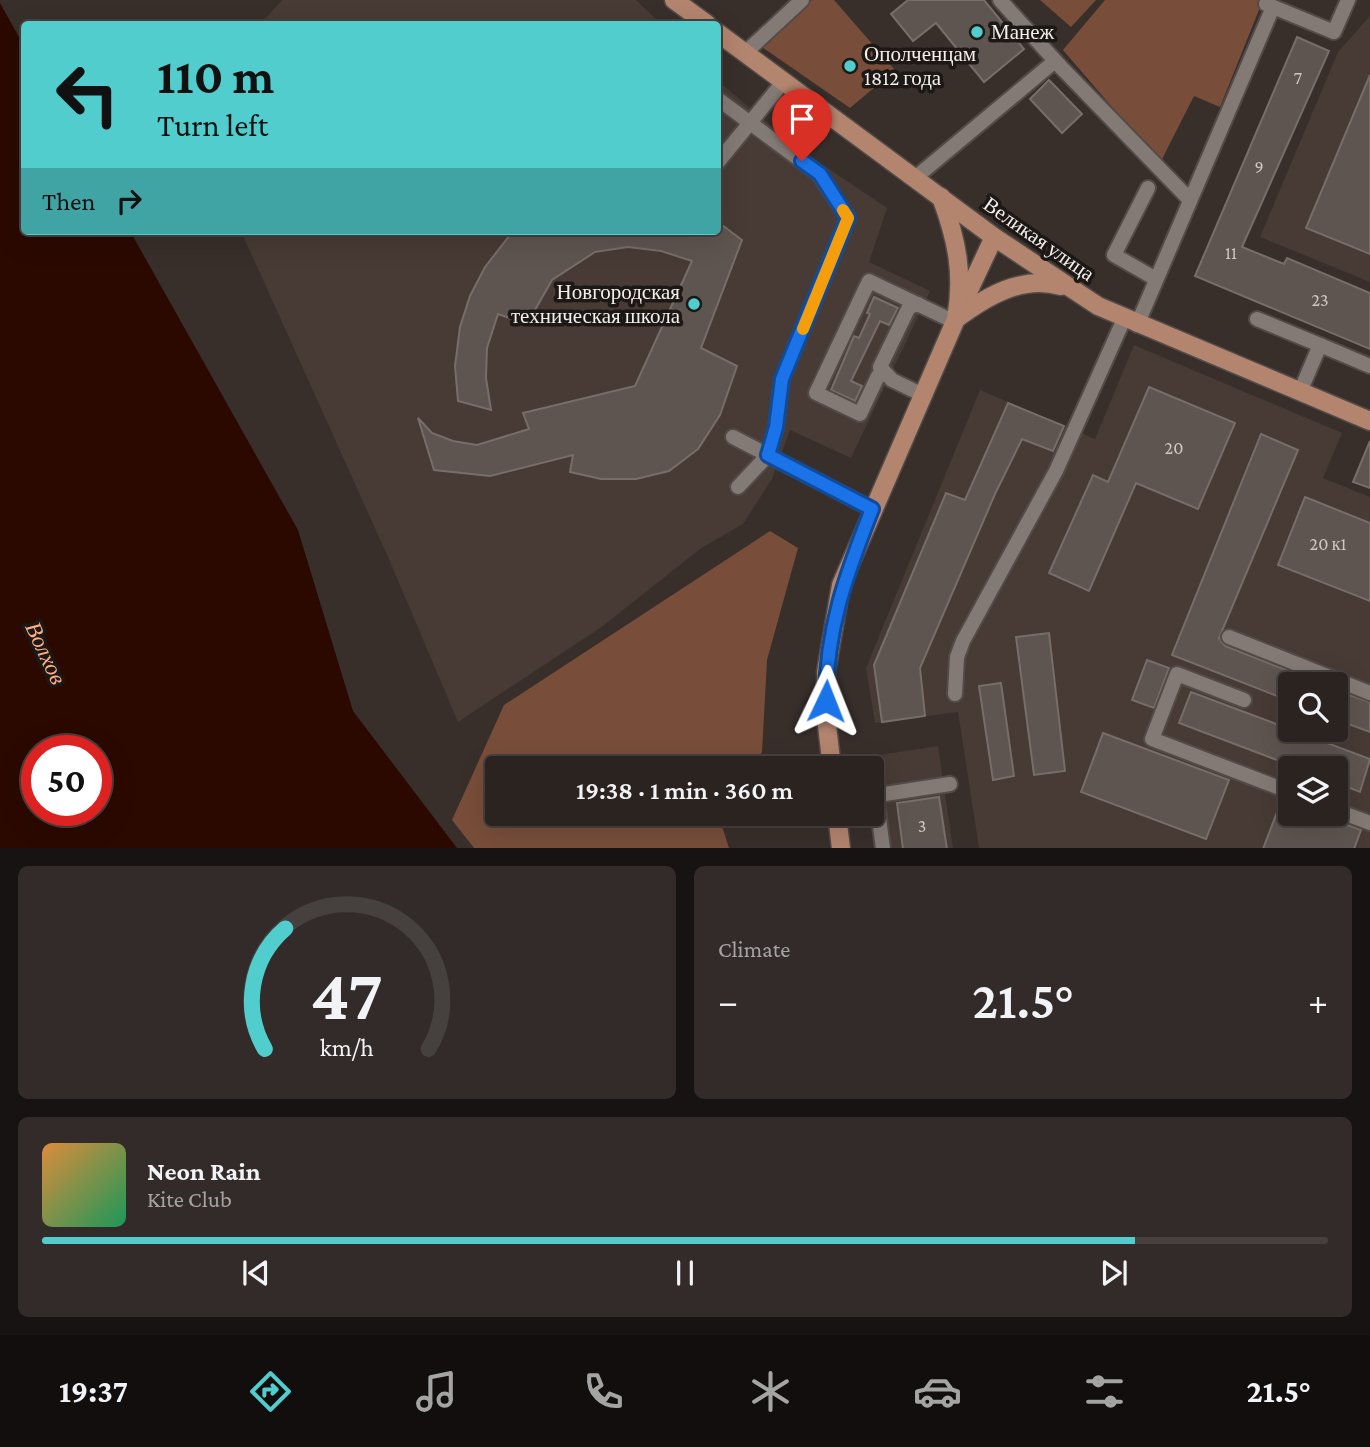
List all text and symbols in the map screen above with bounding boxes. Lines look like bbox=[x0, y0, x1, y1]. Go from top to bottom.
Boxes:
place label: Манеж bbox=[991, 20, 1055, 44]
marker: Манеж bbox=[969, 24, 985, 40]
place label: Ополченцам 1812 года bbox=[864, 42, 976, 90]
icon: left bbox=[42, 49, 133, 140]
text: 110 m bbox=[157, 49, 274, 104]
marker: Ополченцам 1812 года bbox=[842, 58, 858, 74]
house number: 7 bbox=[1294, 68, 1302, 88]
pin bbox=[772, 89, 832, 161]
icon: arrive bbox=[783, 100, 821, 138]
text: Turn left bbox=[157, 107, 268, 143]
house number: 9 bbox=[1254, 157, 1264, 177]
icon: right bbox=[110, 182, 148, 220]
text: Then bbox=[42, 187, 96, 216]
street label: Великая улица bbox=[979, 192, 1100, 286]
house number: 11 bbox=[1225, 243, 1237, 263]
place label: Новгородская техническая школа bbox=[511, 280, 681, 328]
house number: 23 bbox=[1311, 290, 1329, 310]
marker: Новгородская техническая школа bbox=[686, 296, 702, 312]
house number: 20 bbox=[1165, 438, 1183, 458]
house number: 20 к1 bbox=[1310, 534, 1346, 554]
water label: Волхов bbox=[20, 618, 72, 688]
position arrow bbox=[789, 664, 863, 738]
map controls bbox=[1278, 672, 1348, 826]
button: search bbox=[1278, 672, 1348, 742]
speed limit sign: 50 bbox=[21, 735, 112, 826]
button: layers bbox=[1278, 756, 1348, 826]
text: 19:38 · 1 min · 360 m bbox=[576, 776, 793, 805]
house number: 3 bbox=[918, 816, 926, 836]
text: Climate bbox=[718, 936, 790, 962]
text: 47 bbox=[311, 954, 383, 1035]
text: 21.5° bbox=[972, 971, 1074, 1029]
text: − bbox=[718, 980, 738, 1022]
text: + bbox=[1308, 980, 1328, 1022]
text: km/h bbox=[320, 1033, 374, 1060]
text: Neon Rain bbox=[147, 1157, 261, 1186]
text: Kite Club bbox=[147, 1186, 232, 1212]
icon: previous bbox=[237, 1254, 275, 1292]
icon: pause bbox=[666, 1254, 704, 1292]
icon: next bbox=[1095, 1254, 1133, 1292]
icon: directions bbox=[246, 1367, 295, 1416]
icon: music bbox=[412, 1367, 461, 1416]
icon: phone bbox=[579, 1367, 628, 1416]
icon: climate bbox=[746, 1367, 795, 1416]
icon: car bbox=[913, 1367, 962, 1416]
icon: filters bbox=[1080, 1367, 1129, 1416]
text: 19:37 bbox=[59, 1373, 128, 1409]
text: 21.5° bbox=[1246, 1373, 1311, 1409]

